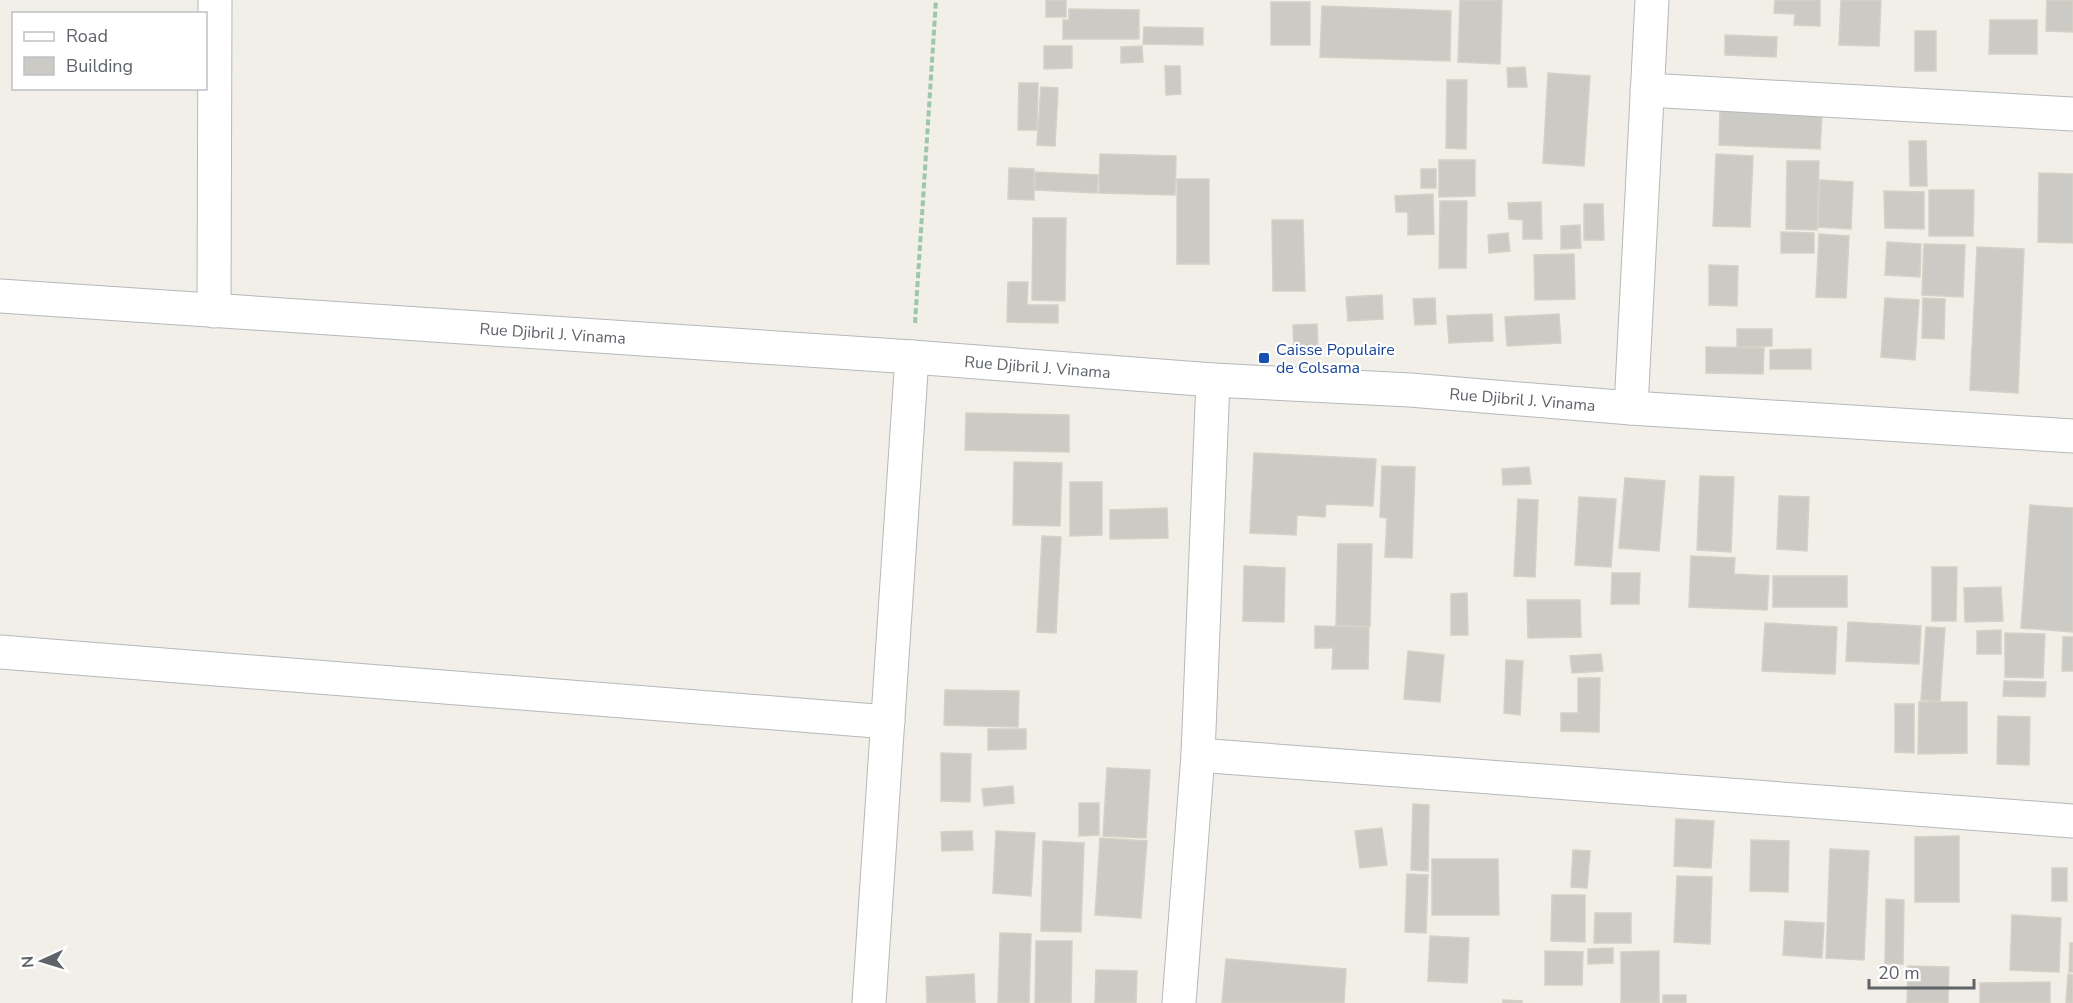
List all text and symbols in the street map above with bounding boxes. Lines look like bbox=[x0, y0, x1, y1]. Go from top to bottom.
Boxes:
legend bbox=[12, 12, 207, 90]
text: Road bbox=[66, 24, 108, 48]
text: Building bbox=[66, 54, 133, 78]
street label: Rue Djibril J. Vinama bbox=[479, 318, 627, 350]
place label: Caisse Populaire de Colsama bbox=[1276, 339, 1395, 379]
street label: Rue Djibril J. Vinama bbox=[964, 351, 1111, 384]
marker: Caisse Populaire de Colsama bbox=[1257, 351, 1271, 365]
street label: Rue Djibril J. Vinama bbox=[1448, 383, 1596, 417]
north arrow bbox=[12, 931, 72, 991]
scale bar bbox=[1869, 952, 1974, 990]
text: N bbox=[17, 955, 39, 969]
text: 20 m bbox=[1878, 961, 1920, 985]

